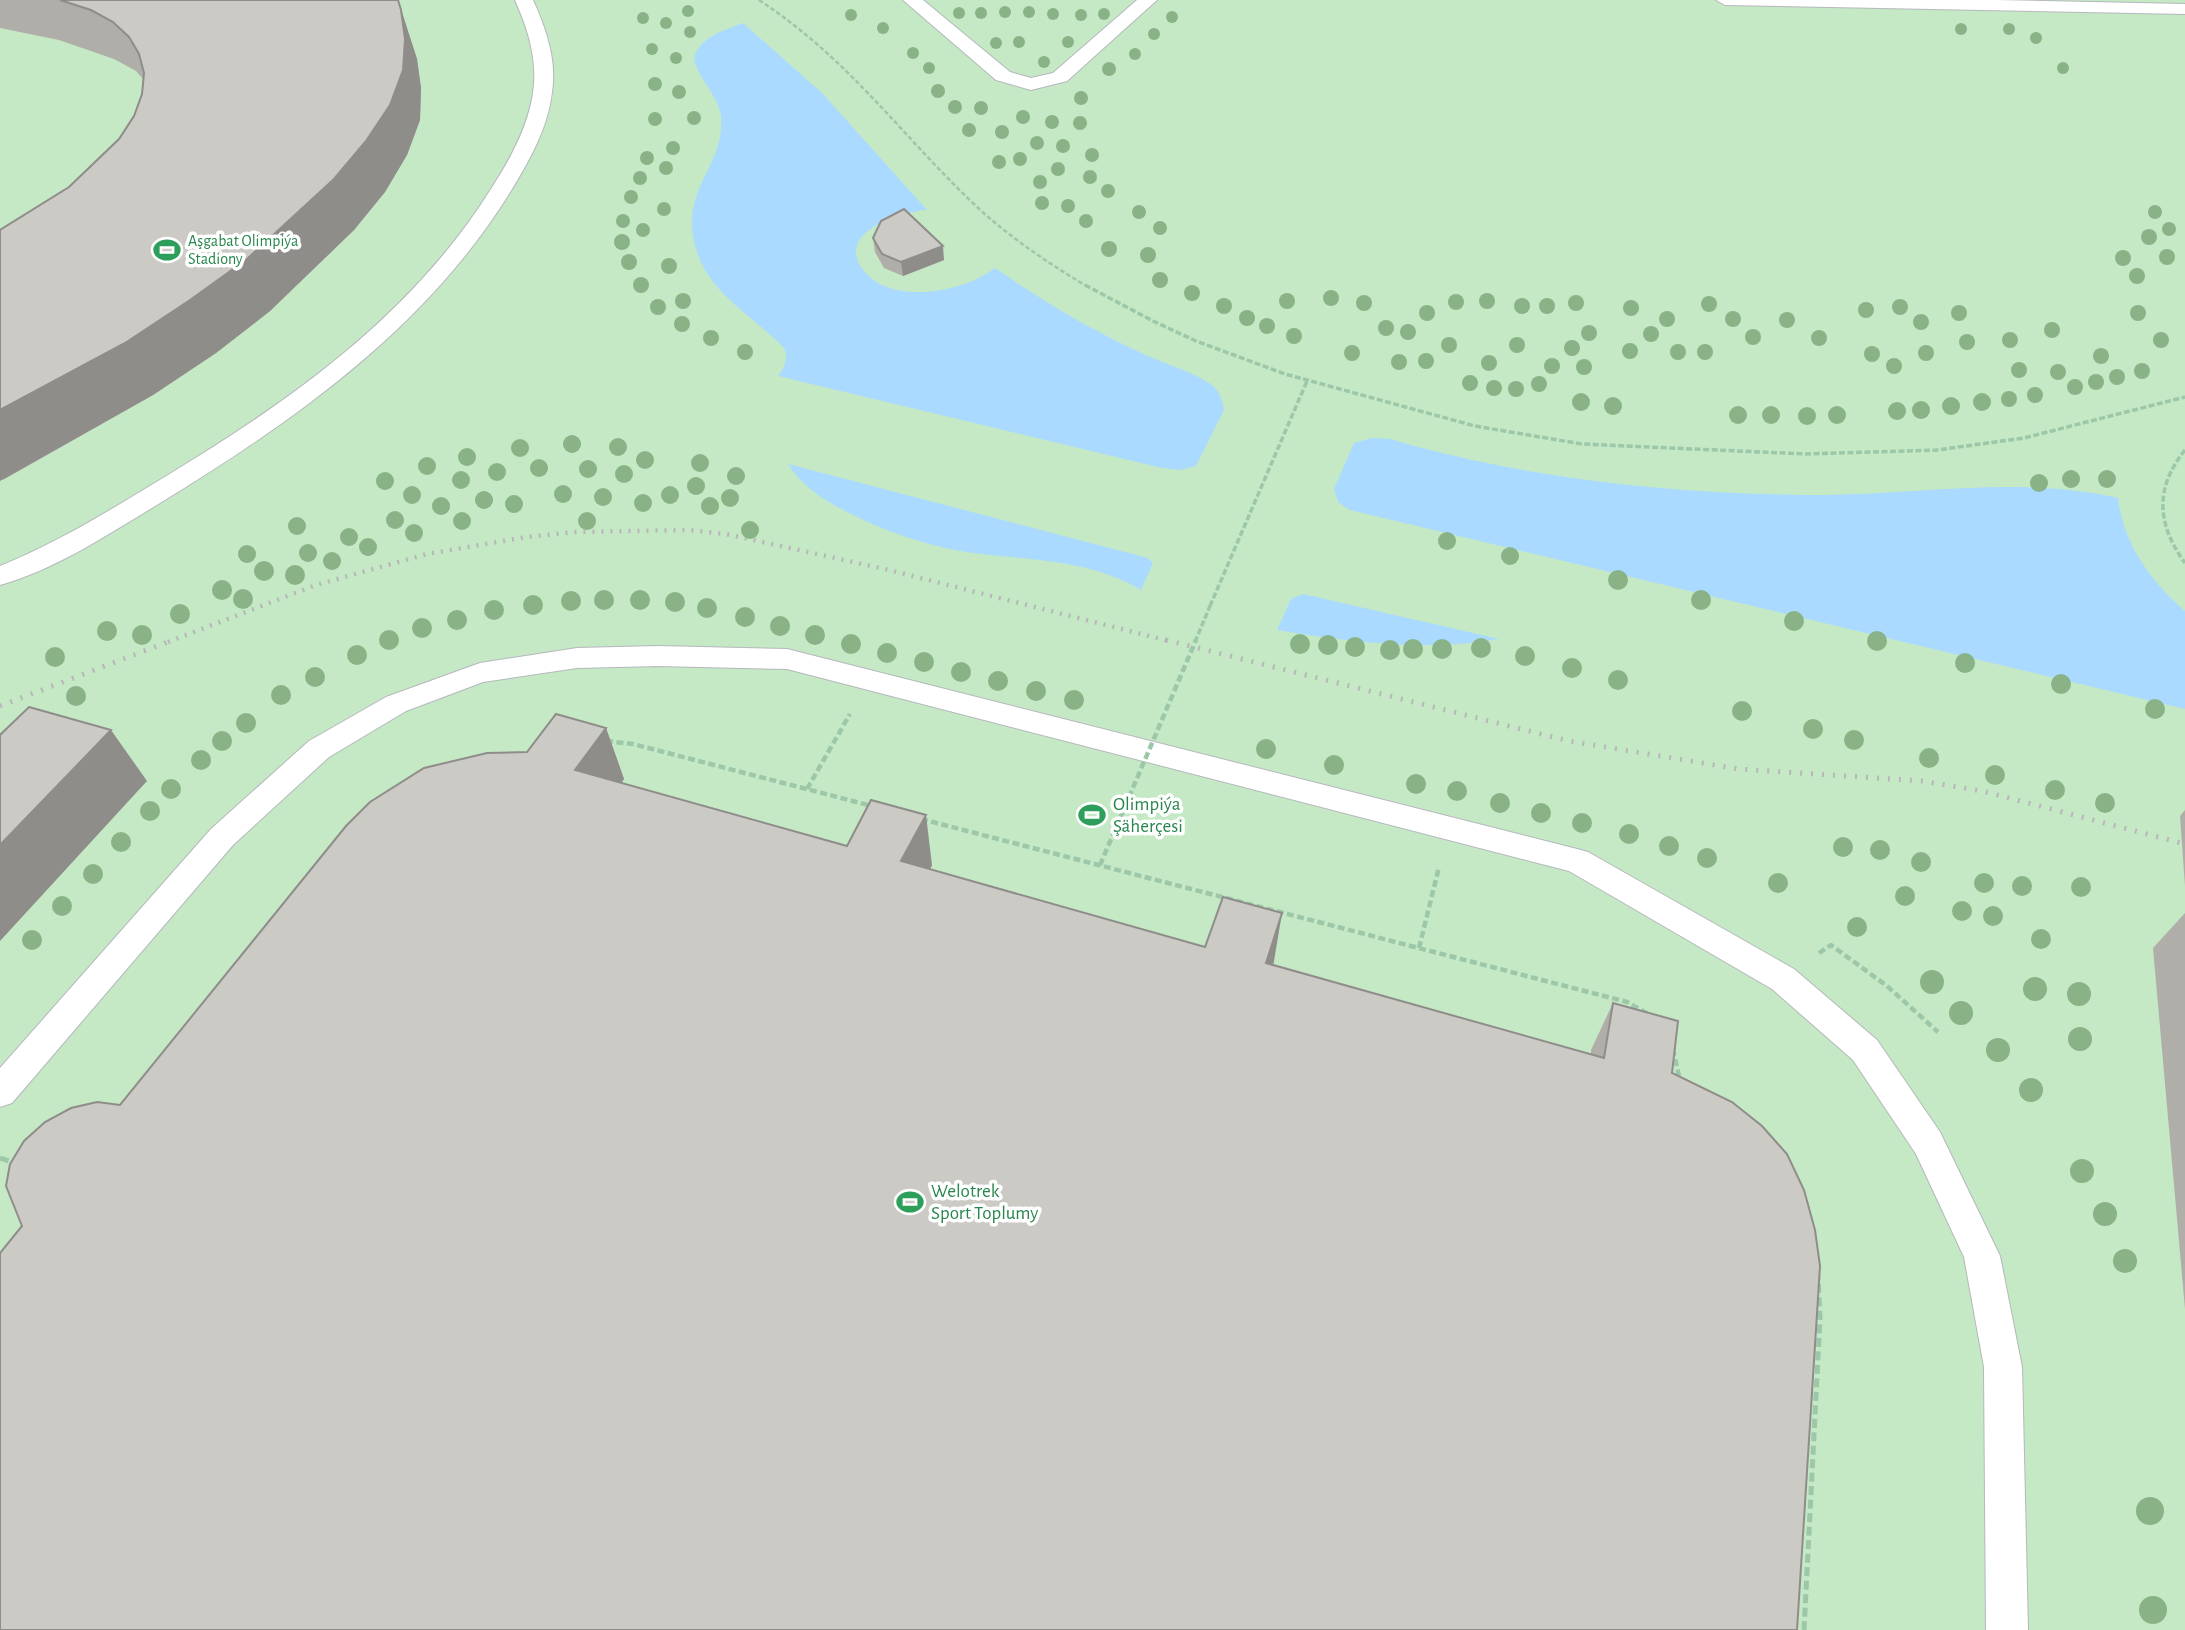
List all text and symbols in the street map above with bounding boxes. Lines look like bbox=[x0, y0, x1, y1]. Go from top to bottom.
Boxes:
place label: Aşgabat Olimpiýa Stadiony bbox=[188, 233, 298, 268]
sports icon: Aşgabat Olimpiýa Stadiony bbox=[152, 235, 182, 265]
place label: Olimpiýa Şäherçesi bbox=[1113, 795, 1183, 836]
sports icon: Olimpiýa Şäherçesi bbox=[1077, 800, 1107, 830]
place label: Welotrek Sport Toplumy bbox=[931, 1182, 1038, 1223]
sports icon: Welotrek Sport Toplumy bbox=[895, 1187, 925, 1217]

